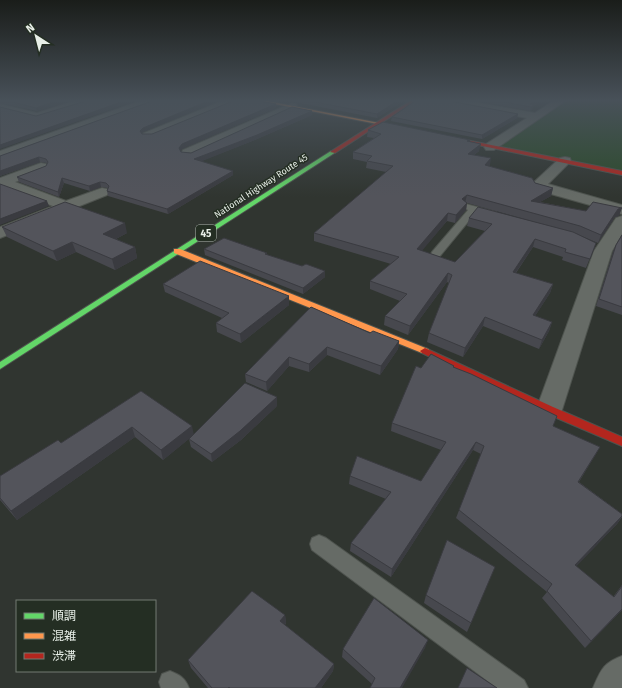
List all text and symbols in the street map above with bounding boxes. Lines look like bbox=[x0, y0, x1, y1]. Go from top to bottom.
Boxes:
north arrow bbox=[16, 16, 56, 56]
text: N bbox=[24, 21, 37, 36]
street label: National Highway Route 45 bbox=[213, 152, 310, 220]
road number: 45 bbox=[196, 225, 216, 241]
legend bbox=[16, 600, 156, 672]
text: 順調 bbox=[52, 609, 76, 623]
text: 混雑 bbox=[52, 629, 76, 643]
text: 渋滞 bbox=[52, 649, 76, 663]

